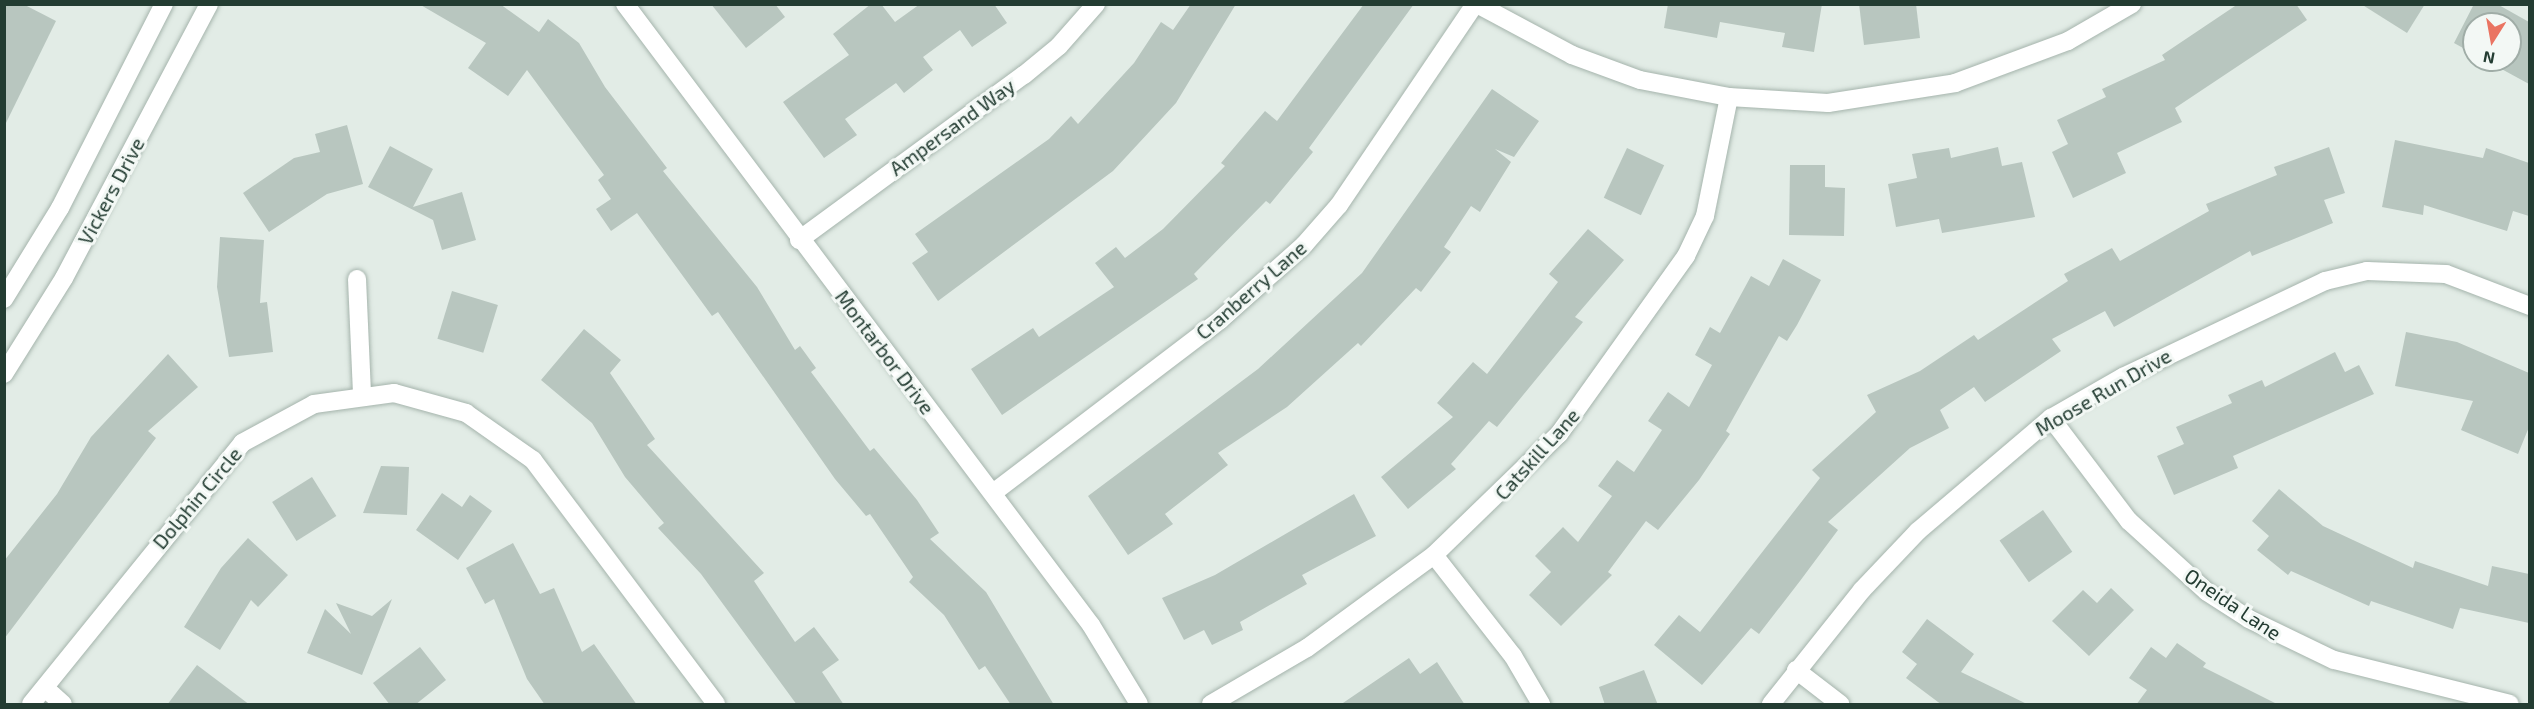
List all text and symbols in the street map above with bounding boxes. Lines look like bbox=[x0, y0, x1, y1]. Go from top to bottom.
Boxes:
north arrow bbox=[2462, 12, 2522, 72]
text: N bbox=[2481, 48, 2496, 69]
street label: Ampersand Way bbox=[885, 73, 1019, 181]
street label: Vickers Drive bbox=[73, 133, 149, 249]
street label: Cranberry Lane bbox=[1191, 235, 1311, 345]
street label: Montarbor Drive bbox=[830, 285, 940, 419]
street label: Moose Run Drive bbox=[2031, 343, 2175, 441]
street label: Catskill Lane bbox=[1490, 403, 1584, 505]
street label: Dolphin Circle bbox=[147, 442, 247, 554]
street label: Oneida Lane bbox=[2180, 563, 2286, 645]

